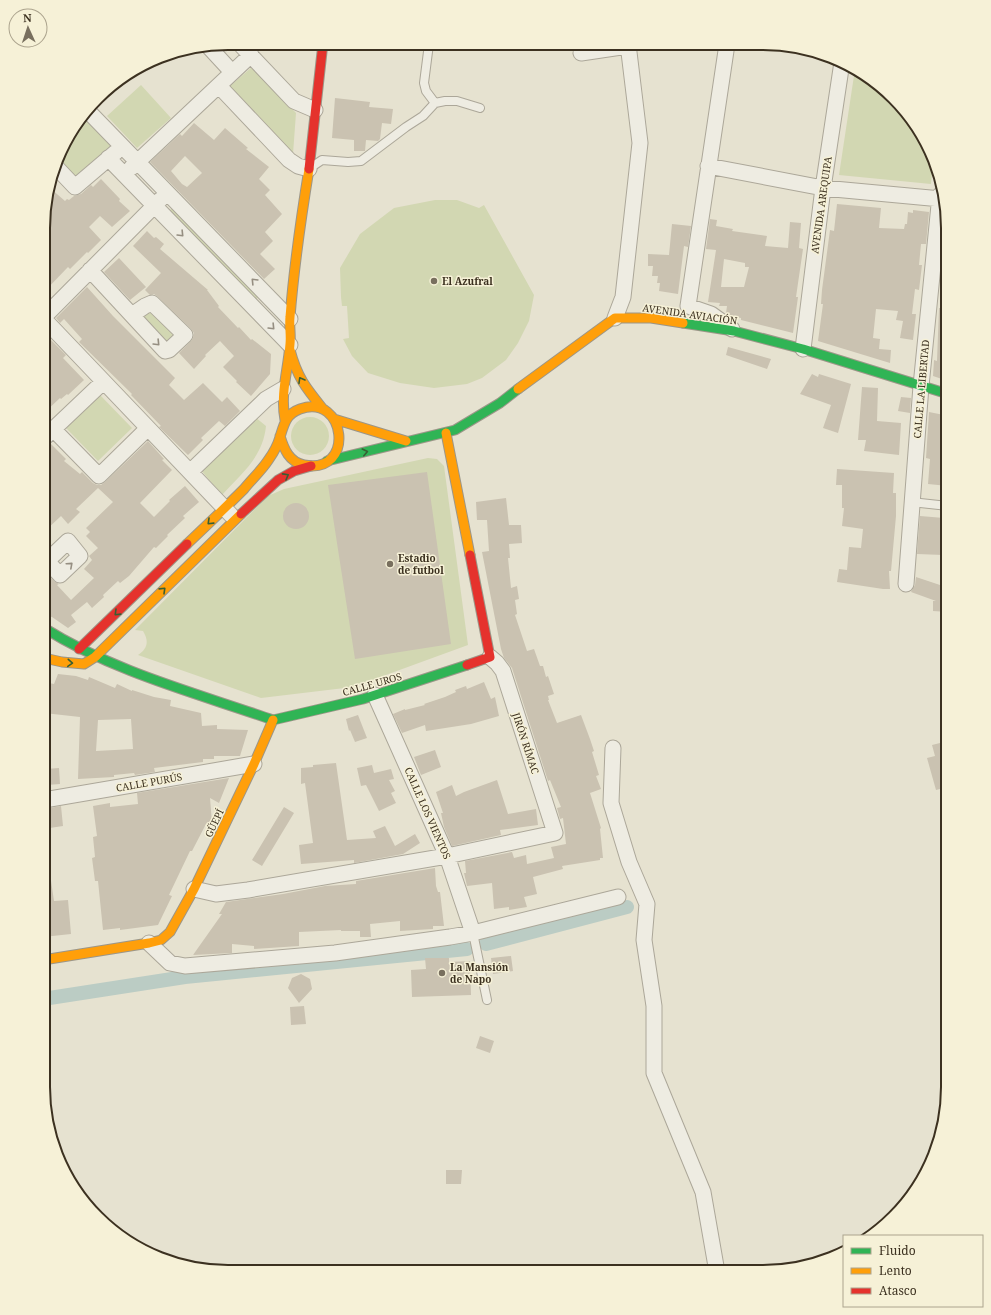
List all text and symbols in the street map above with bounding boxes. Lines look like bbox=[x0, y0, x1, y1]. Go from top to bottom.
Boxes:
north arrow bbox=[8, 8, 48, 48]
text: N bbox=[23, 10, 33, 25]
street label: AVENIDA AREQUIPA bbox=[807, 155, 835, 254]
one-way arrow bbox=[176, 229, 184, 237]
place label: El Azufral bbox=[442, 274, 493, 288]
marker: El Azufral bbox=[429, 276, 439, 286]
one-way arrow bbox=[251, 278, 258, 286]
street label: AVENIDA AVIACIÓN bbox=[642, 300, 739, 328]
one-way arrow bbox=[267, 322, 275, 330]
one-way arrow bbox=[152, 338, 160, 346]
street label: CALLE LA LIBERTAD bbox=[910, 339, 932, 439]
one-way arrow bbox=[299, 377, 306, 384]
one-way arrow bbox=[362, 449, 368, 457]
one-way arrow bbox=[282, 473, 289, 480]
one-way arrow bbox=[207, 517, 215, 525]
place label: Estadio de futbol bbox=[398, 551, 444, 577]
marker: Estadio de futbol bbox=[385, 559, 395, 569]
one-way arrow bbox=[66, 563, 73, 570]
one-way arrow bbox=[158, 587, 166, 595]
one-way arrow bbox=[114, 608, 122, 616]
one-way arrow bbox=[67, 658, 73, 667]
street label: CALLE UROS bbox=[341, 669, 403, 699]
street label: JIRÓN RÍMAC bbox=[509, 710, 543, 776]
street label: CALLE LOS VIENTOS bbox=[401, 765, 455, 861]
street label: CALLE PURÚS bbox=[115, 769, 183, 795]
street label: GÜEPÍ bbox=[201, 806, 227, 840]
place label: La Mansión de Napo bbox=[450, 960, 509, 986]
marker: La Mansión de Napo bbox=[437, 968, 447, 978]
legend bbox=[843, 1235, 983, 1307]
text: Fluido bbox=[879, 1242, 916, 1259]
text: Lento bbox=[879, 1262, 912, 1279]
text: Atasco bbox=[879, 1282, 917, 1299]

